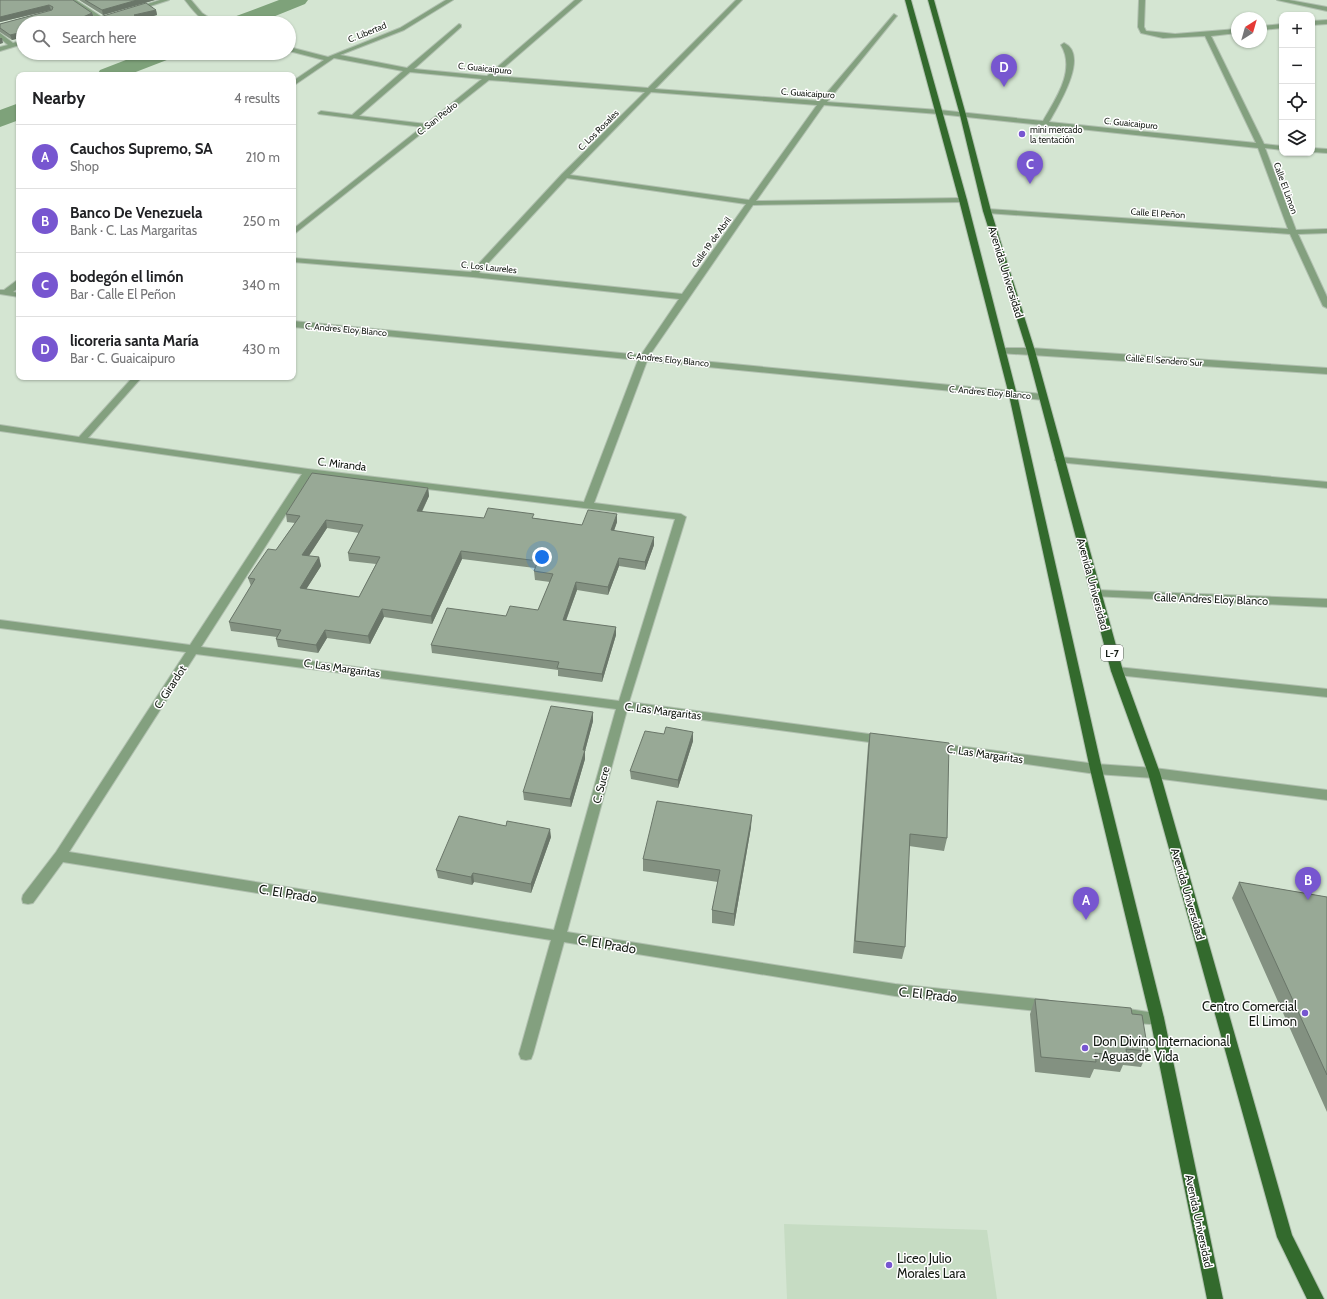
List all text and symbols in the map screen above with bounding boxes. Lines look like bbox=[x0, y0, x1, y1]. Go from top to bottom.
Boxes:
north arrow bbox=[1231, 12, 1267, 48]
map controls bbox=[1279, 12, 1315, 156]
button: + bbox=[1279, 12, 1315, 48]
search box bbox=[16, 16, 296, 60]
street label: C. Libertad bbox=[346, 19, 388, 45]
icon: search bbox=[30, 27, 52, 49]
text: Search here bbox=[62, 29, 137, 47]
button: − bbox=[1279, 48, 1315, 84]
pin: D bbox=[991, 54, 1017, 87]
street label: C. Guaicaipuro bbox=[458, 60, 513, 76]
button: locate bbox=[1279, 84, 1315, 120]
street label: C. Guaicaipuro bbox=[781, 86, 835, 100]
text: Nearby bbox=[32, 88, 85, 108]
text: 4 results bbox=[234, 90, 280, 106]
street label: C. San Pedro bbox=[415, 99, 459, 137]
street label: C. Los Rosales bbox=[575, 107, 621, 153]
street label: C. Guaicaipuro bbox=[1104, 115, 1159, 131]
button: layers bbox=[1279, 120, 1315, 156]
place label: mini mercado la tentación bbox=[1030, 124, 1082, 145]
marker: mini mercado la tentación bbox=[1017, 129, 1027, 139]
text: Cauchos Supremo, SA bbox=[70, 140, 213, 158]
text: A bbox=[41, 149, 49, 165]
text: 210 m bbox=[246, 149, 280, 165]
pin: C bbox=[1017, 151, 1043, 184]
text: Shop bbox=[70, 158, 99, 174]
street label: Calle El Limon bbox=[1272, 161, 1300, 215]
text: Banco De Venezuela bbox=[70, 204, 202, 222]
street label: Calle El Peñon bbox=[1130, 206, 1186, 220]
text: B bbox=[41, 213, 49, 229]
text: 250 m bbox=[243, 213, 280, 229]
street label: Calle 19 de Abril bbox=[689, 214, 734, 269]
text: Bank · C. Las Margaritas bbox=[70, 222, 197, 238]
street label: Avenida Universidad bbox=[985, 225, 1027, 319]
street label: C. Los Laureles bbox=[461, 259, 518, 275]
text: bodegón el limón bbox=[70, 268, 184, 286]
text: C bbox=[41, 277, 49, 293]
text: 340 m bbox=[242, 277, 280, 293]
text: Bar · Calle El Peñon bbox=[70, 286, 176, 302]
street label: C. Andres Eloy Blanco bbox=[304, 320, 388, 338]
text: licoreria santa María bbox=[70, 332, 199, 350]
text: D bbox=[40, 341, 50, 357]
text: 430 m bbox=[242, 341, 280, 357]
street label: C. Andres Eloy Blanco bbox=[626, 349, 710, 369]
text: Bar · C. Guaicaipuro bbox=[70, 350, 175, 366]
street label: Calle El Sendero Sur bbox=[1125, 352, 1203, 368]
street label: C. Andres Eloy Blanco bbox=[948, 383, 1032, 401]
street label: C. Miranda bbox=[317, 454, 368, 474]
street label: Avenida Universidad bbox=[1074, 536, 1112, 632]
your location bbox=[532, 547, 552, 567]
street label: Calle Andres Eloy Blanco bbox=[1154, 590, 1268, 608]
road number: L-7 bbox=[1101, 645, 1123, 661]
street label: C. Las Margaritas bbox=[303, 656, 382, 680]
street label: C. Girardot bbox=[151, 662, 189, 711]
street label: C. Las Margaritas bbox=[624, 699, 703, 723]
street label: C. Las Margaritas bbox=[946, 742, 1025, 766]
street label: C. Sucre bbox=[589, 765, 613, 805]
street label: Avenida Universidad bbox=[1168, 847, 1208, 941]
pin: B bbox=[1295, 867, 1321, 900]
street label: C. El Prado bbox=[258, 880, 318, 906]
pin: A bbox=[1073, 887, 1099, 920]
street label: C. El Prado bbox=[577, 931, 637, 957]
street label: C. El Prado bbox=[898, 983, 958, 1005]
place label: Centro Comercial El Limon bbox=[1202, 998, 1297, 1029]
marker: Centro Comercial El Limon bbox=[1300, 1008, 1310, 1018]
place label: Don Divino Internacional - Aguas de Vida bbox=[1093, 1033, 1230, 1064]
marker: Don Divino Internacional - Aguas de Vida bbox=[1080, 1043, 1090, 1053]
street label: Avenida Universidad bbox=[1182, 1173, 1216, 1269]
place label: Liceo Julio Morales Lara bbox=[897, 1250, 967, 1281]
marker: Liceo Julio Morales Lara bbox=[884, 1260, 894, 1270]

